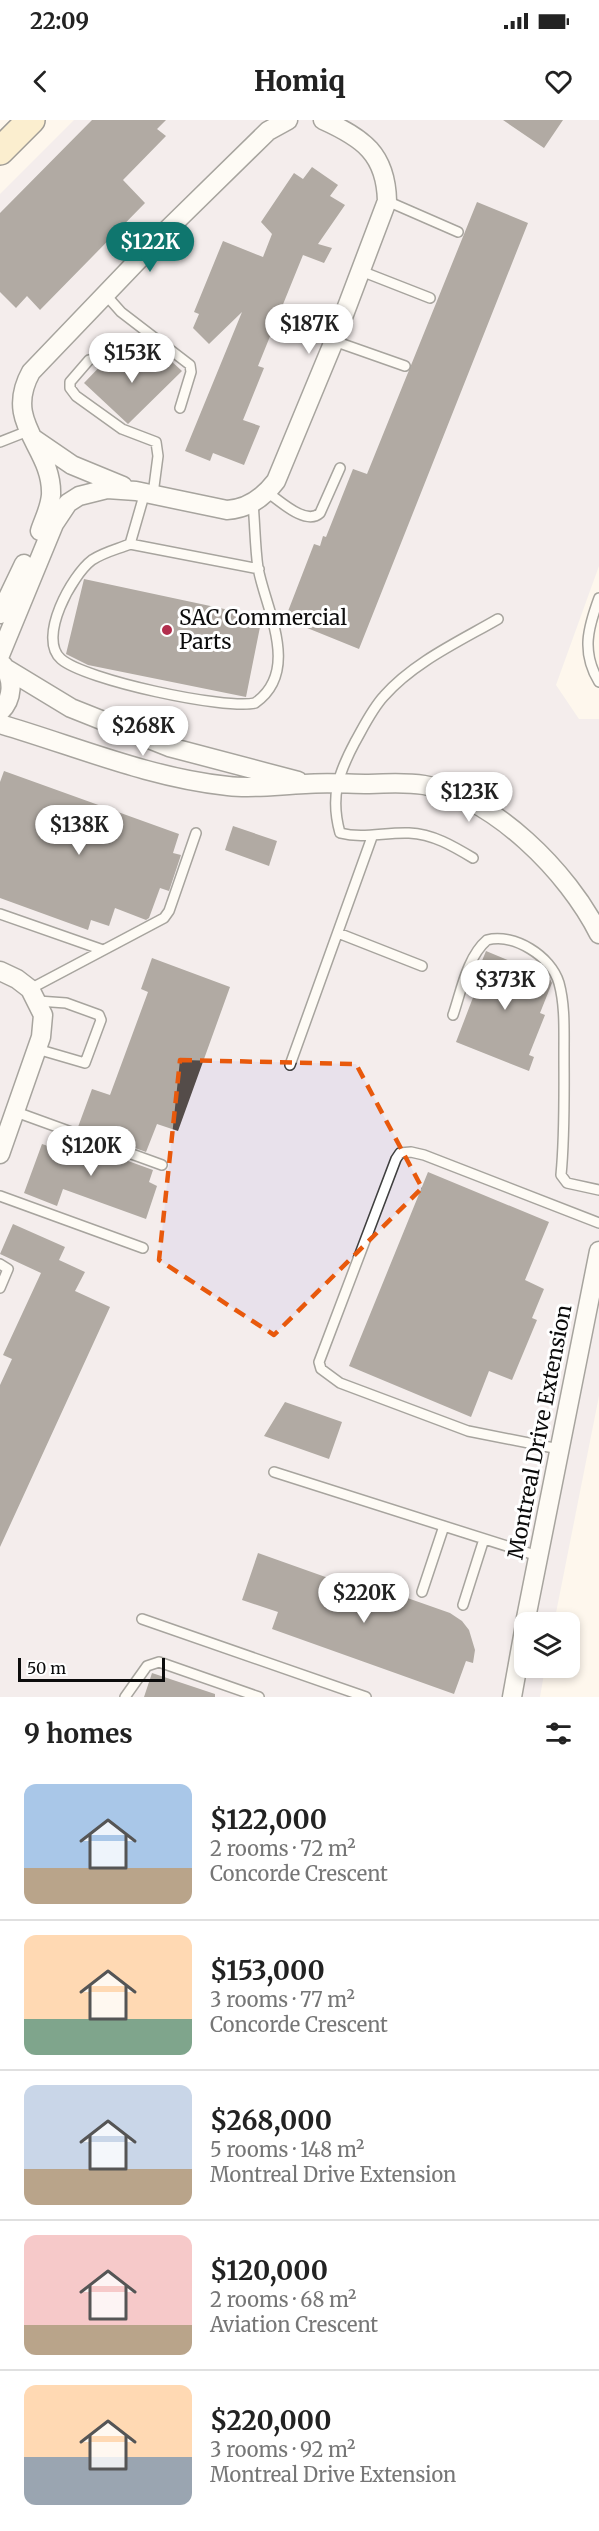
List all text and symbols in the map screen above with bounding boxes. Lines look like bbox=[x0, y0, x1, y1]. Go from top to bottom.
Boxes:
text: 22:09 bbox=[30, 7, 89, 35]
text: Homiq bbox=[254, 64, 345, 98]
icon: back bbox=[24, 65, 57, 98]
icon: heart bbox=[542, 65, 575, 98]
pin: $122K bbox=[108, 222, 192, 273]
text: $122K bbox=[120, 229, 180, 254]
pin: $187K bbox=[267, 304, 351, 355]
text: $187K bbox=[279, 311, 339, 336]
pin: $153K bbox=[90, 333, 174, 384]
text: $153K bbox=[103, 340, 161, 365]
place label: SAC Commercial Parts bbox=[179, 604, 347, 655]
marker: SAC Commercial Parts bbox=[160, 623, 174, 637]
pin: $268K bbox=[101, 706, 185, 757]
text: $268K bbox=[111, 713, 175, 738]
pin: $123K bbox=[427, 772, 511, 823]
text: $123K bbox=[440, 779, 498, 804]
pin: $138K bbox=[37, 805, 121, 856]
text: $138K bbox=[49, 812, 109, 837]
pin: $373K bbox=[463, 960, 547, 1011]
text: $373K bbox=[475, 967, 535, 992]
pin: $120K bbox=[49, 1126, 133, 1177]
text: $120K bbox=[61, 1133, 121, 1158]
street label: Montreal Drive Extension bbox=[502, 1302, 577, 1561]
pin: $220K bbox=[322, 1573, 406, 1624]
text: $220K bbox=[332, 1580, 396, 1605]
map controls bbox=[514, 1612, 580, 1678]
button: layers bbox=[514, 1612, 580, 1678]
scale bar bbox=[18, 1655, 165, 1682]
text: 50 m bbox=[27, 1658, 66, 1678]
text: 9 homes bbox=[24, 1717, 133, 1750]
icon: filters bbox=[542, 1717, 575, 1750]
text: $122,000 bbox=[210, 1803, 327, 1836]
icon: home bbox=[72, 1808, 144, 1880]
text: 2 rooms · 72 m² bbox=[210, 1836, 356, 1861]
text: Concorde Crescent bbox=[210, 1861, 388, 1886]
text: $153,000 bbox=[210, 1954, 325, 1987]
icon: home bbox=[72, 1959, 144, 2031]
text: 3 rooms · 77 m² bbox=[210, 1987, 355, 2012]
text: Concorde Crescent bbox=[210, 2012, 388, 2037]
text: $268,000 bbox=[210, 2104, 332, 2137]
icon: home bbox=[72, 2109, 144, 2181]
text: 5 rooms · 148 m² bbox=[210, 2137, 364, 2162]
text: Montreal Drive Extension bbox=[210, 2162, 456, 2187]
text: $120,000 bbox=[210, 2254, 328, 2287]
icon: home bbox=[72, 2259, 144, 2331]
text: 2 rooms · 68 m² bbox=[210, 2287, 357, 2312]
text: Aviation Crescent bbox=[210, 2312, 378, 2337]
text: $220,000 bbox=[210, 2404, 331, 2437]
icon: home bbox=[72, 2409, 144, 2481]
text: 3 rooms · 92 m² bbox=[210, 2437, 356, 2462]
text: Montreal Drive Extension bbox=[210, 2462, 456, 2487]

